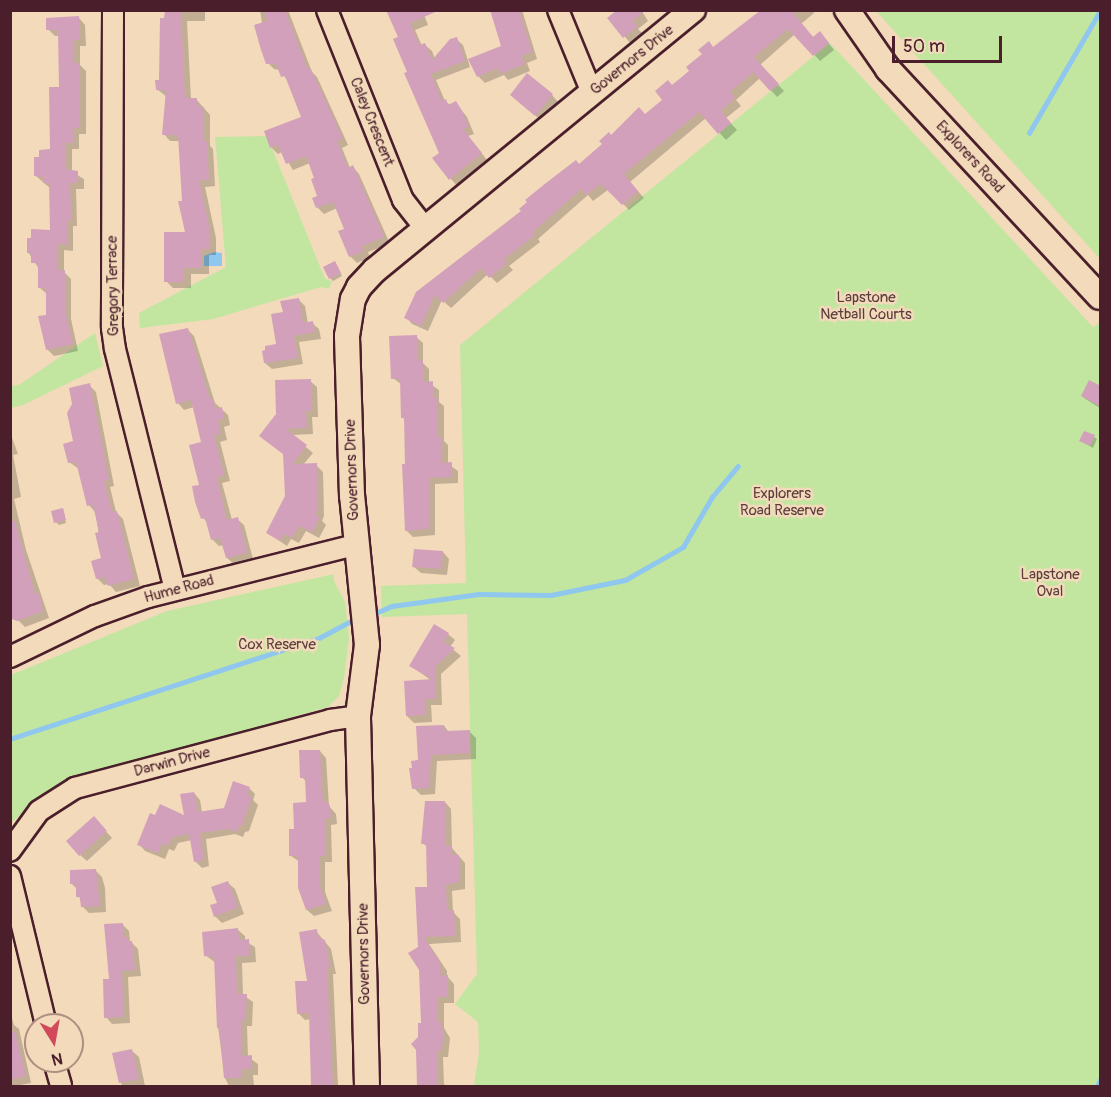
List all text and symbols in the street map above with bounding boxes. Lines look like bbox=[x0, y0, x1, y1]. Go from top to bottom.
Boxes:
street label: Governors Drive bbox=[587, 21, 677, 99]
scale bar bbox=[895, 24, 1004, 62]
text: 50 m bbox=[903, 35, 945, 58]
street label: Caley Crescent bbox=[346, 75, 398, 169]
street label: Explorers Road bbox=[932, 117, 1008, 197]
street label: Gregory Terrace bbox=[103, 236, 123, 336]
park label: Lapstone Netball Courts bbox=[820, 288, 912, 323]
street label: Governors Drive bbox=[341, 419, 363, 521]
park label: Explorers Road Reserve bbox=[740, 484, 824, 519]
park label: Lapstone Oval bbox=[1020, 565, 1080, 600]
street label: Hume Road bbox=[142, 571, 216, 607]
park label: Cox Reserve bbox=[238, 636, 316, 654]
street label: Darwin Drive bbox=[132, 743, 212, 781]
street label: Governors Drive bbox=[354, 903, 374, 1005]
north arrow bbox=[24, 1013, 84, 1073]
text: N bbox=[50, 1048, 64, 1070]

